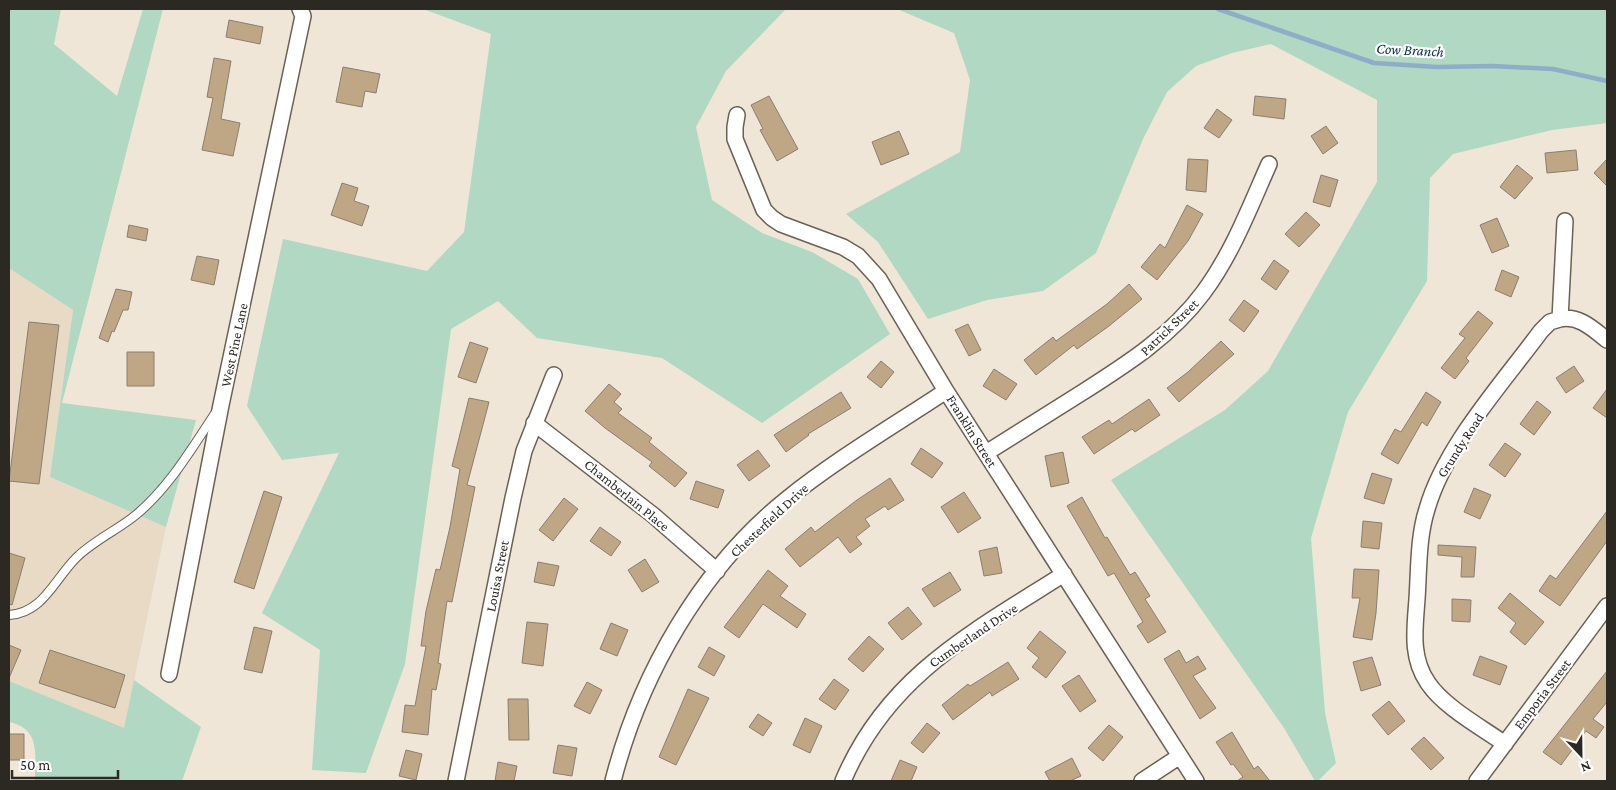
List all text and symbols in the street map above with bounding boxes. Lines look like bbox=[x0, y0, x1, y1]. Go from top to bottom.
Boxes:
water label: Cow Branch bbox=[1376, 40, 1444, 60]
street label: Patrick Street bbox=[1137, 295, 1202, 359]
street label: West Pine Lane bbox=[217, 302, 251, 388]
street label: Franklin Street bbox=[943, 392, 1001, 471]
street label: Grundy Road bbox=[1433, 409, 1487, 480]
street label: Chamberlain Place bbox=[581, 456, 673, 534]
street label: Chesterfield Drive bbox=[727, 480, 811, 560]
street label: Louisa Street bbox=[482, 539, 512, 613]
street label: Cumberland Drive bbox=[926, 600, 1020, 670]
street label: Emporia Street bbox=[1510, 655, 1574, 732]
north arrow bbox=[1556, 730, 1606, 780]
scale bar bbox=[12, 748, 119, 780]
text: 50 m bbox=[20, 757, 50, 773]
text: N bbox=[1578, 758, 1593, 776]

